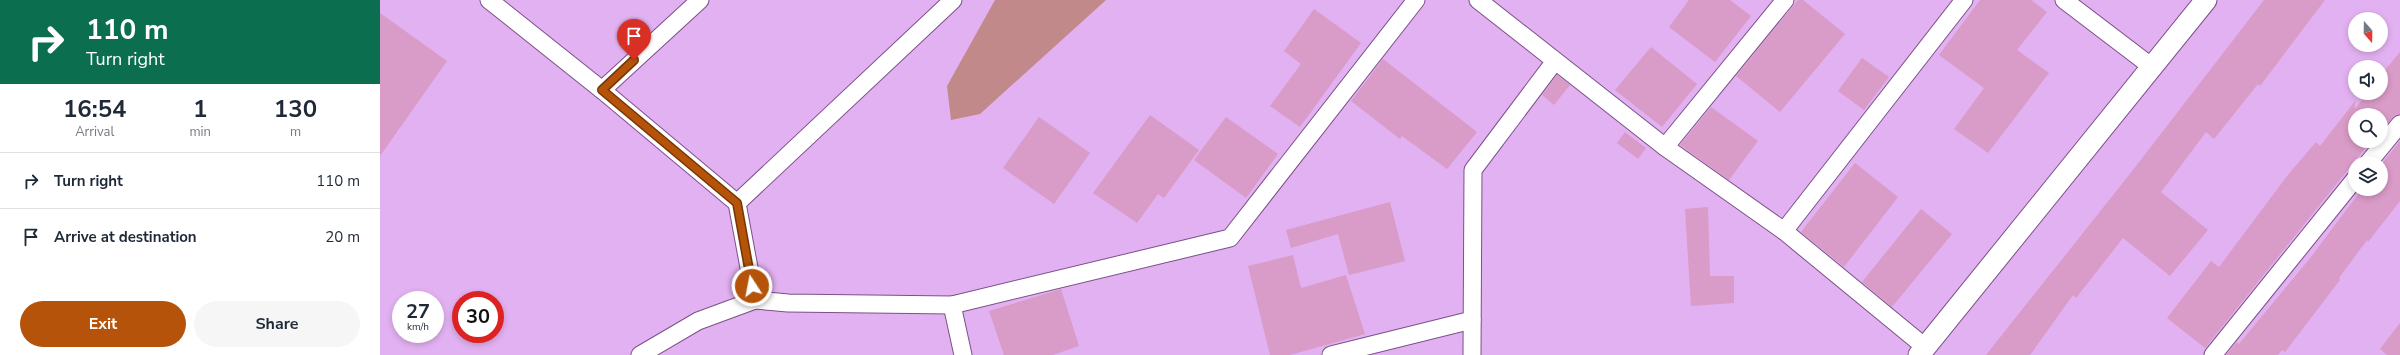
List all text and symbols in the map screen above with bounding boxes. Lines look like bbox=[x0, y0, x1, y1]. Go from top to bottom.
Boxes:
text: 110 m bbox=[86, 11, 169, 49]
north arrow bbox=[2348, 12, 2388, 52]
map controls bbox=[2348, 12, 2388, 196]
icon: right bbox=[20, 16, 72, 68]
pin bbox=[617, 19, 651, 60]
icon: arrive bbox=[623, 25, 645, 47]
text: Turn right bbox=[86, 47, 165, 71]
button: sound bbox=[2348, 60, 2388, 100]
text: 16:54 bbox=[63, 93, 126, 125]
text: 1 bbox=[193, 93, 207, 125]
text: 130 bbox=[274, 93, 317, 125]
button: search bbox=[2348, 108, 2388, 148]
text: Arrival bbox=[75, 123, 114, 141]
text: min bbox=[189, 123, 211, 141]
text: m bbox=[290, 123, 301, 141]
button: layers bbox=[2348, 156, 2388, 196]
icon: right bbox=[20, 170, 42, 192]
text: Turn right bbox=[54, 171, 123, 191]
text: 110 m bbox=[316, 171, 360, 191]
icon: arrive bbox=[20, 226, 42, 248]
text: Arrive at destination bbox=[54, 227, 197, 247]
text: 20 m bbox=[325, 227, 360, 247]
position arrow bbox=[731, 265, 773, 307]
speed limit sign: 30 bbox=[452, 291, 504, 343]
text: 27 bbox=[406, 298, 430, 325]
button: Exit bbox=[20, 301, 186, 347]
button: Share bbox=[194, 301, 360, 347]
text: km/h bbox=[407, 320, 429, 334]

